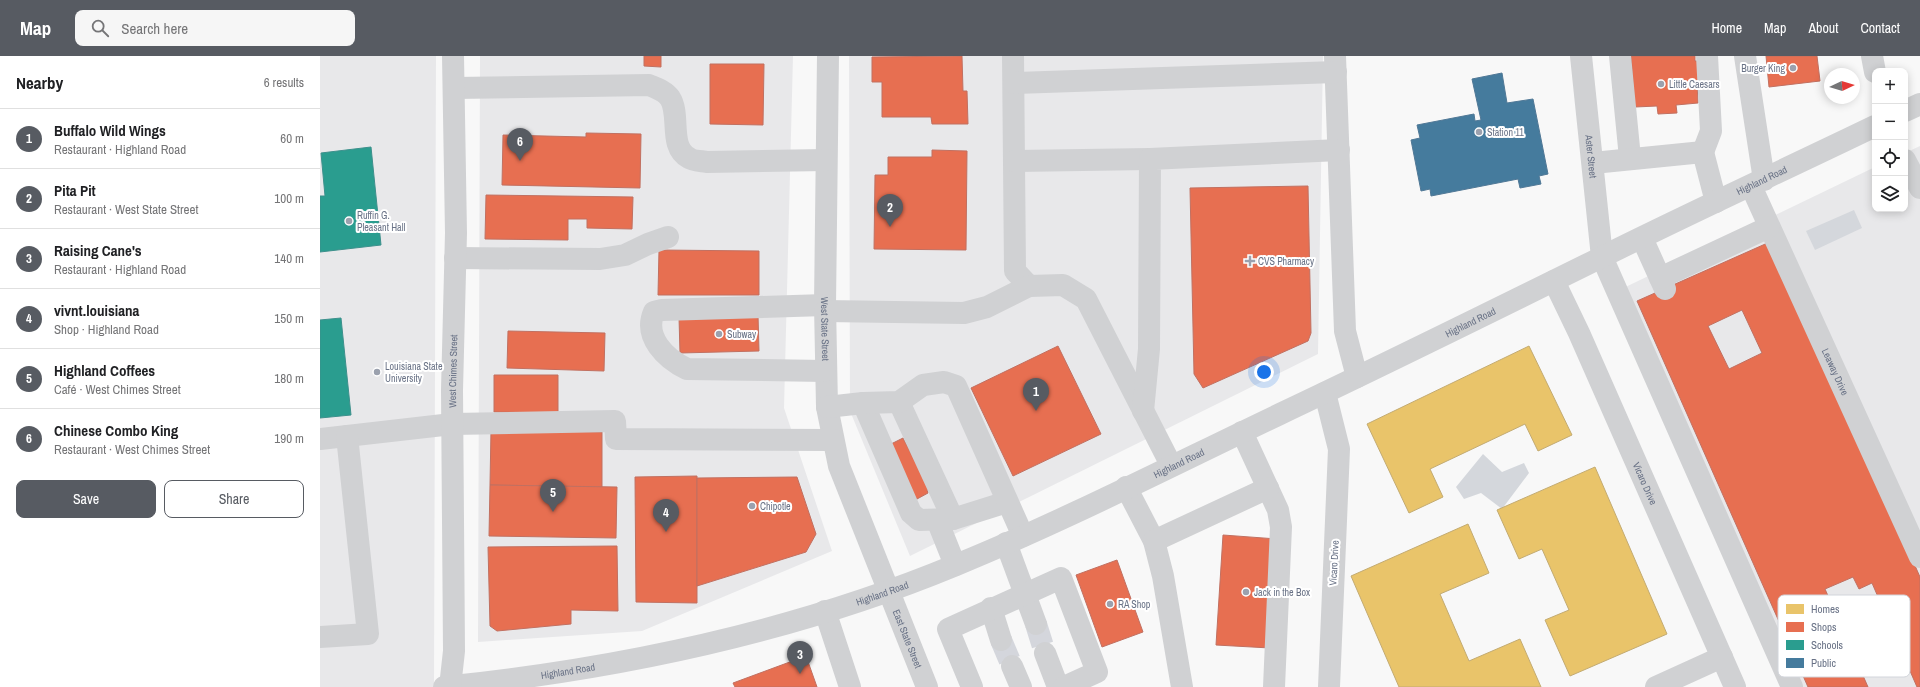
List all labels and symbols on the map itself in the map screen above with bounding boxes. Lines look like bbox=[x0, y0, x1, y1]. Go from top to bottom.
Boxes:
place label: Burger King bbox=[1741, 62, 1785, 75]
marker: Burger King bbox=[1788, 63, 1798, 73]
north arrow bbox=[1824, 68, 1860, 104]
place label: Little Caesars bbox=[1669, 78, 1720, 91]
marker: Little Caesars bbox=[1656, 79, 1666, 89]
place label: Station 11 bbox=[1487, 126, 1524, 139]
marker: Station 11 bbox=[1474, 127, 1484, 137]
pin: 6 bbox=[507, 128, 533, 161]
street label: Aster Street bbox=[1583, 133, 1600, 179]
street label: Highland Road bbox=[1734, 162, 1789, 198]
pin: 2 bbox=[877, 194, 903, 227]
place label: Ruffin G. Pleasant Hall bbox=[357, 209, 405, 234]
marker: Ruffin G. Pleasant Hall bbox=[344, 216, 354, 226]
place label: CVS Pharmacy bbox=[1258, 255, 1315, 268]
marker: CVS Pharmacy bbox=[1245, 256, 1255, 266]
street label: West State Street bbox=[818, 297, 833, 362]
street label: Highland Road bbox=[1443, 304, 1498, 340]
place label: Subway bbox=[727, 328, 757, 341]
marker: Subway bbox=[714, 329, 724, 339]
street label: West Chimes Street bbox=[445, 334, 460, 408]
street label: Leaway Drive bbox=[1819, 346, 1852, 398]
place label: Louisiana State University bbox=[385, 360, 443, 385]
your location bbox=[1254, 362, 1274, 382]
marker: Louisiana State University bbox=[372, 367, 382, 377]
pin: 1 bbox=[1023, 378, 1049, 411]
street label: Highland Road bbox=[1151, 445, 1206, 481]
street label: Vicaro Drive bbox=[1630, 460, 1661, 507]
pin: 5 bbox=[540, 479, 566, 512]
pin: 4 bbox=[653, 499, 679, 532]
place label: Chipotle bbox=[760, 500, 791, 513]
marker: Chipotle bbox=[747, 501, 757, 511]
street label: Vicaro Drive bbox=[1326, 540, 1342, 586]
street label: Highland Road bbox=[854, 578, 910, 608]
place label: Jack in the Box bbox=[1254, 586, 1311, 599]
marker: Jack in the Box bbox=[1241, 587, 1251, 597]
legend bbox=[1778, 595, 1910, 677]
place label: RA Shop bbox=[1118, 598, 1151, 611]
marker: RA Shop bbox=[1105, 599, 1115, 609]
text: Homes bbox=[1811, 602, 1840, 616]
street label: East State Street bbox=[890, 607, 926, 670]
text: Shops bbox=[1811, 620, 1837, 634]
text: Schools bbox=[1811, 638, 1844, 652]
pin: 3 bbox=[787, 641, 813, 674]
text: Public bbox=[1811, 656, 1837, 670]
street label: Highland Road bbox=[540, 660, 596, 681]

